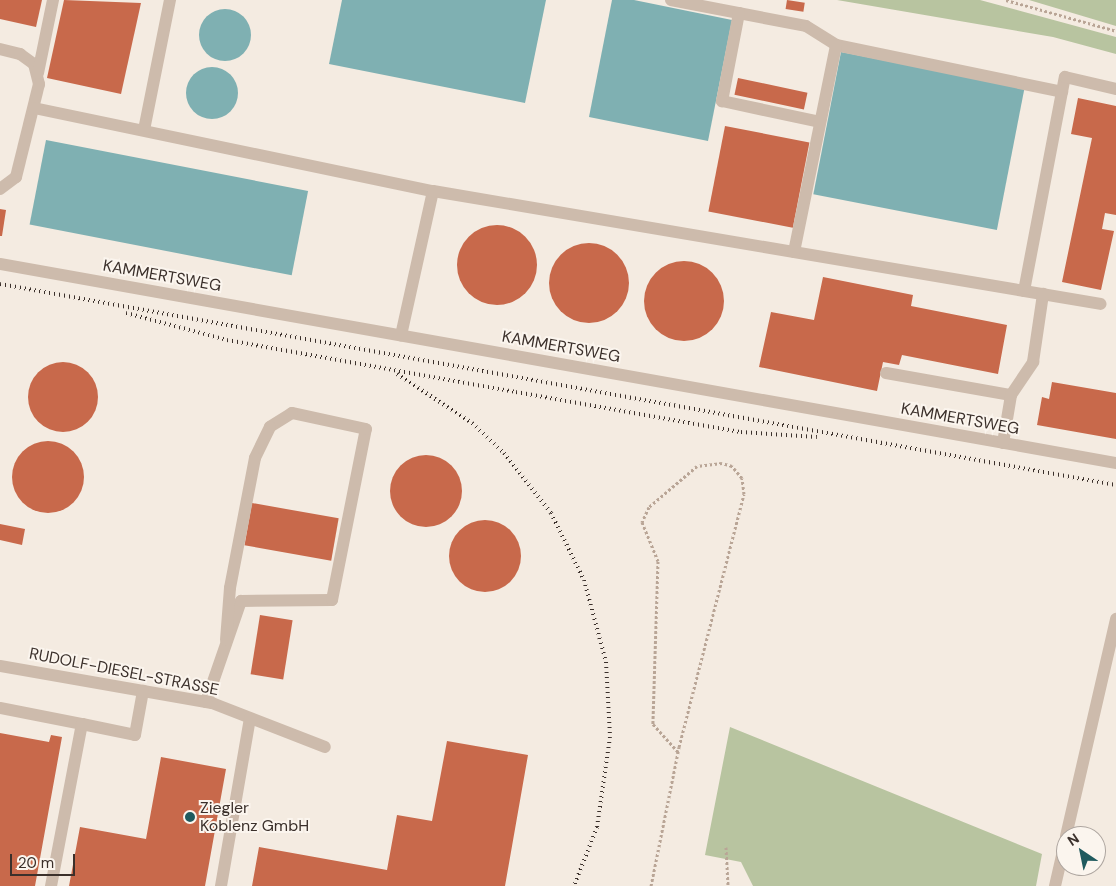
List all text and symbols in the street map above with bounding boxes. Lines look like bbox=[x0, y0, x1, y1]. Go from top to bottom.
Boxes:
street label: KAMMERTSWEG bbox=[101, 256, 223, 296]
street label: KAMMERTSWEG bbox=[500, 327, 622, 367]
street label: KAMMERTSWEG bbox=[899, 399, 1021, 439]
street label: RUDOLF-DIESEL-STRASSE bbox=[28, 644, 220, 700]
place label: Ziegler Koblenz GmbH bbox=[200, 798, 309, 836]
marker: Ziegler Koblenz GmbH bbox=[184, 811, 196, 823]
north arrow bbox=[1056, 826, 1106, 876]
text: N bbox=[1064, 829, 1082, 850]
scale bar bbox=[12, 844, 78, 876]
text: 20 m bbox=[18, 853, 54, 873]

